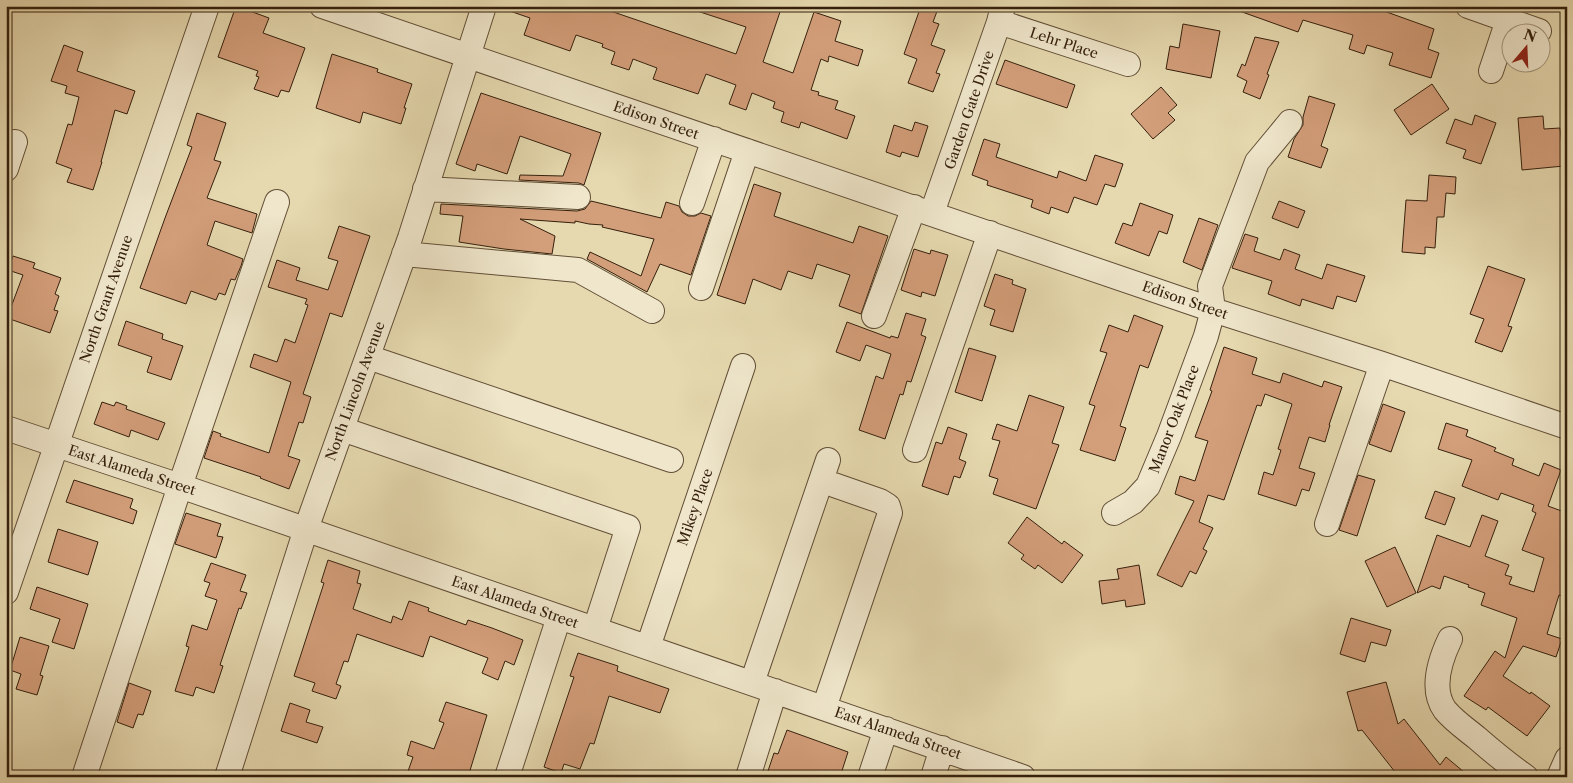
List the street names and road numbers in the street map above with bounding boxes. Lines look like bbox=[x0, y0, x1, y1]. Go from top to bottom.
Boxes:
street label: Lehr Place bbox=[1027, 23, 1101, 63]
street label: Garden Gate Drive bbox=[940, 48, 998, 172]
street label: Edison Street bbox=[611, 97, 701, 143]
street label: North Grant Avenue bbox=[76, 232, 136, 365]
street label: Edison Street bbox=[1140, 277, 1230, 323]
street label: North Lincoln Avenue bbox=[321, 319, 389, 463]
street label: Manor Oak Place bbox=[1145, 362, 1203, 476]
street label: East Alameda Street bbox=[66, 441, 198, 499]
street label: Mikey Place bbox=[673, 466, 717, 548]
street label: East Alameda Street bbox=[449, 572, 581, 632]
street label: East Alameda Street bbox=[832, 703, 964, 763]

